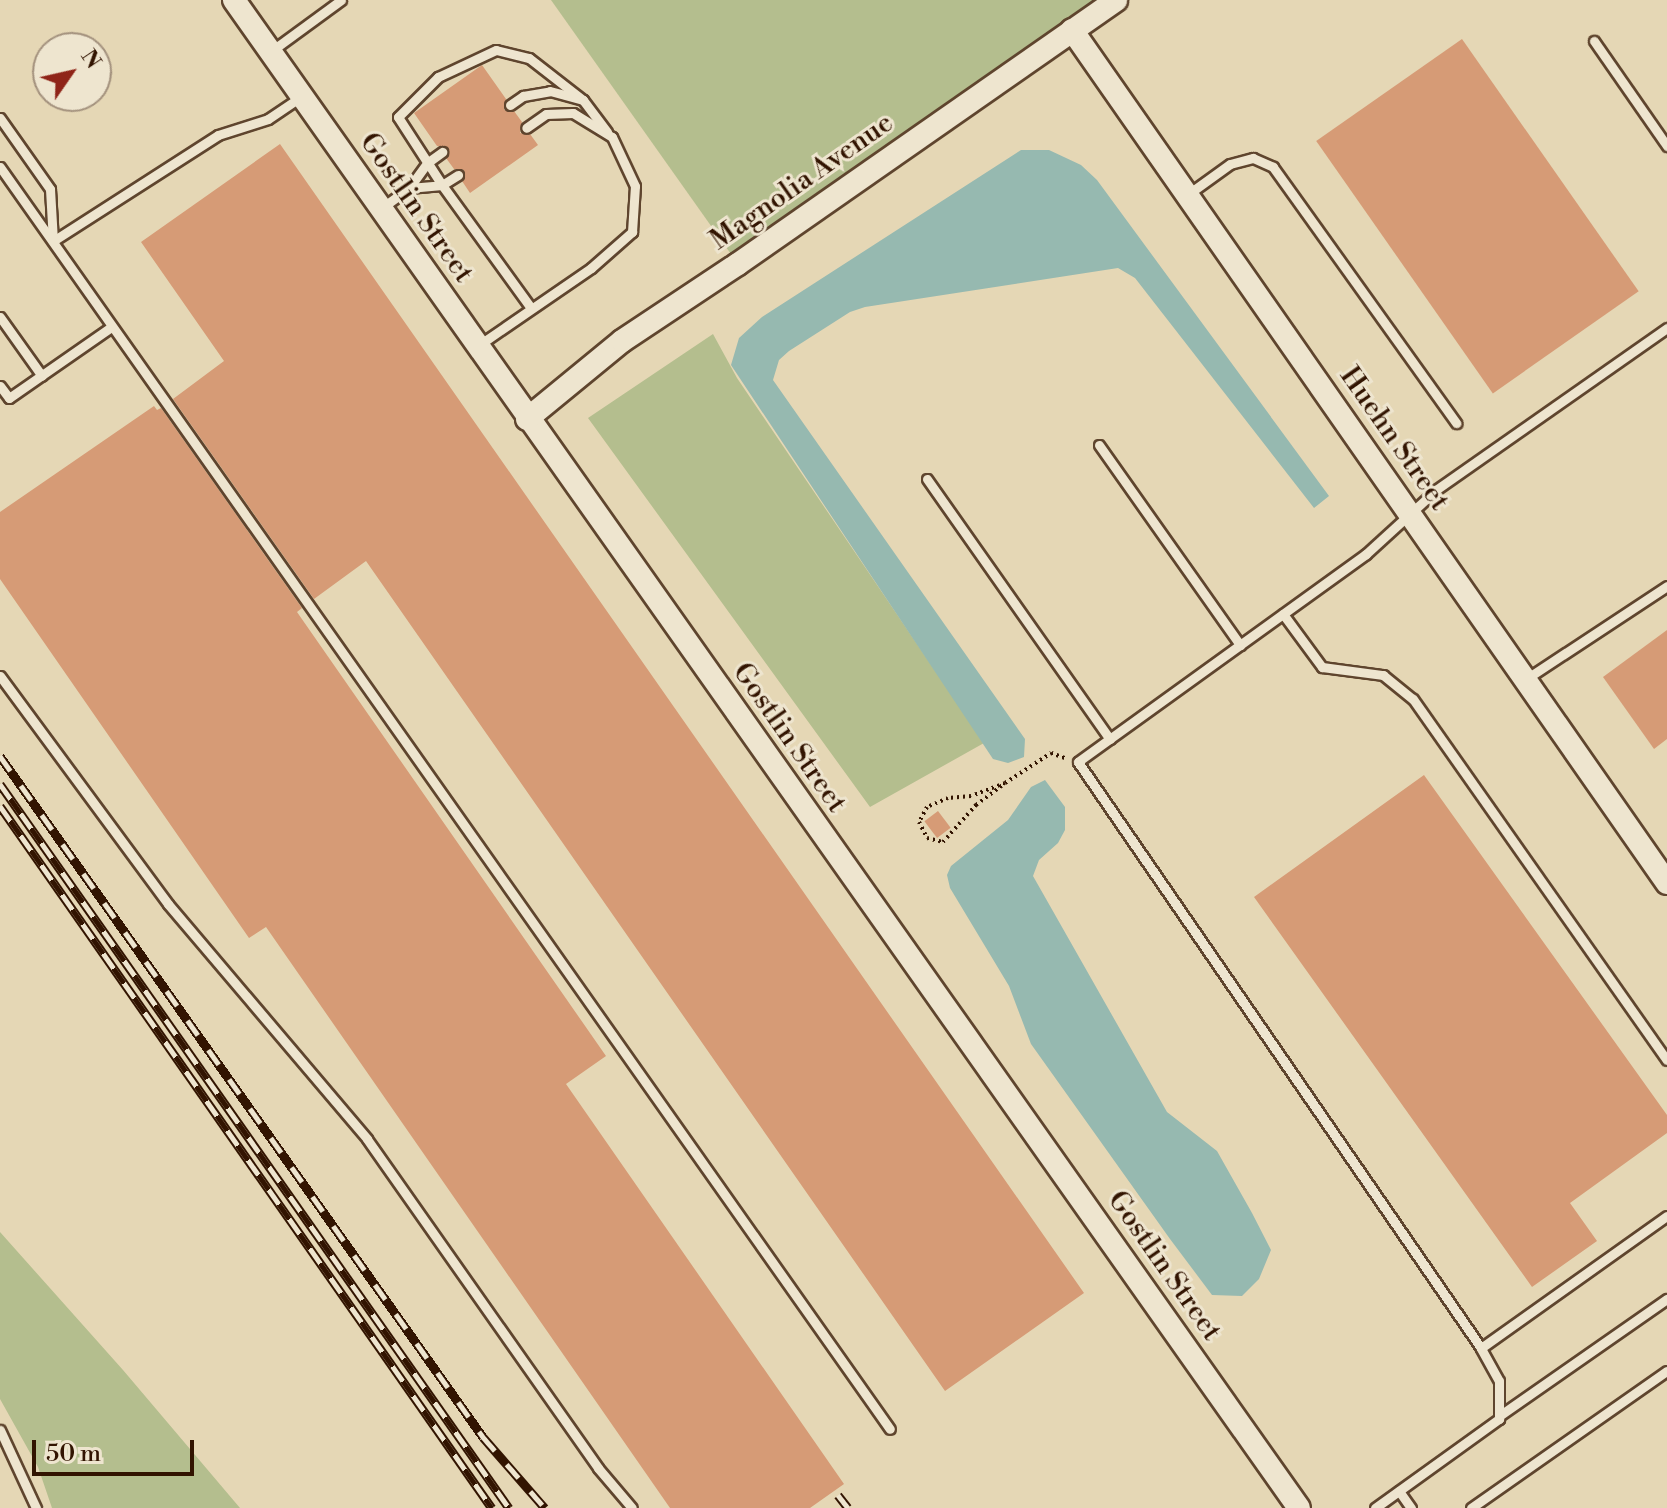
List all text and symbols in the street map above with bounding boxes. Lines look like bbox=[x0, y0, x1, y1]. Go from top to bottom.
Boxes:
north arrow bbox=[32, 32, 112, 112]
text: N bbox=[75, 45, 107, 74]
street label: Magnolia Avenue bbox=[704, 106, 900, 258]
street label: Gostlin Street bbox=[352, 127, 480, 289]
street label: Huehn Street bbox=[1332, 361, 1456, 517]
street label: Gostlin Street bbox=[725, 657, 853, 819]
street label: Gostlin Street bbox=[1100, 1185, 1228, 1347]
scale bar bbox=[36, 1424, 198, 1474]
text: 50 m bbox=[46, 1439, 101, 1469]

